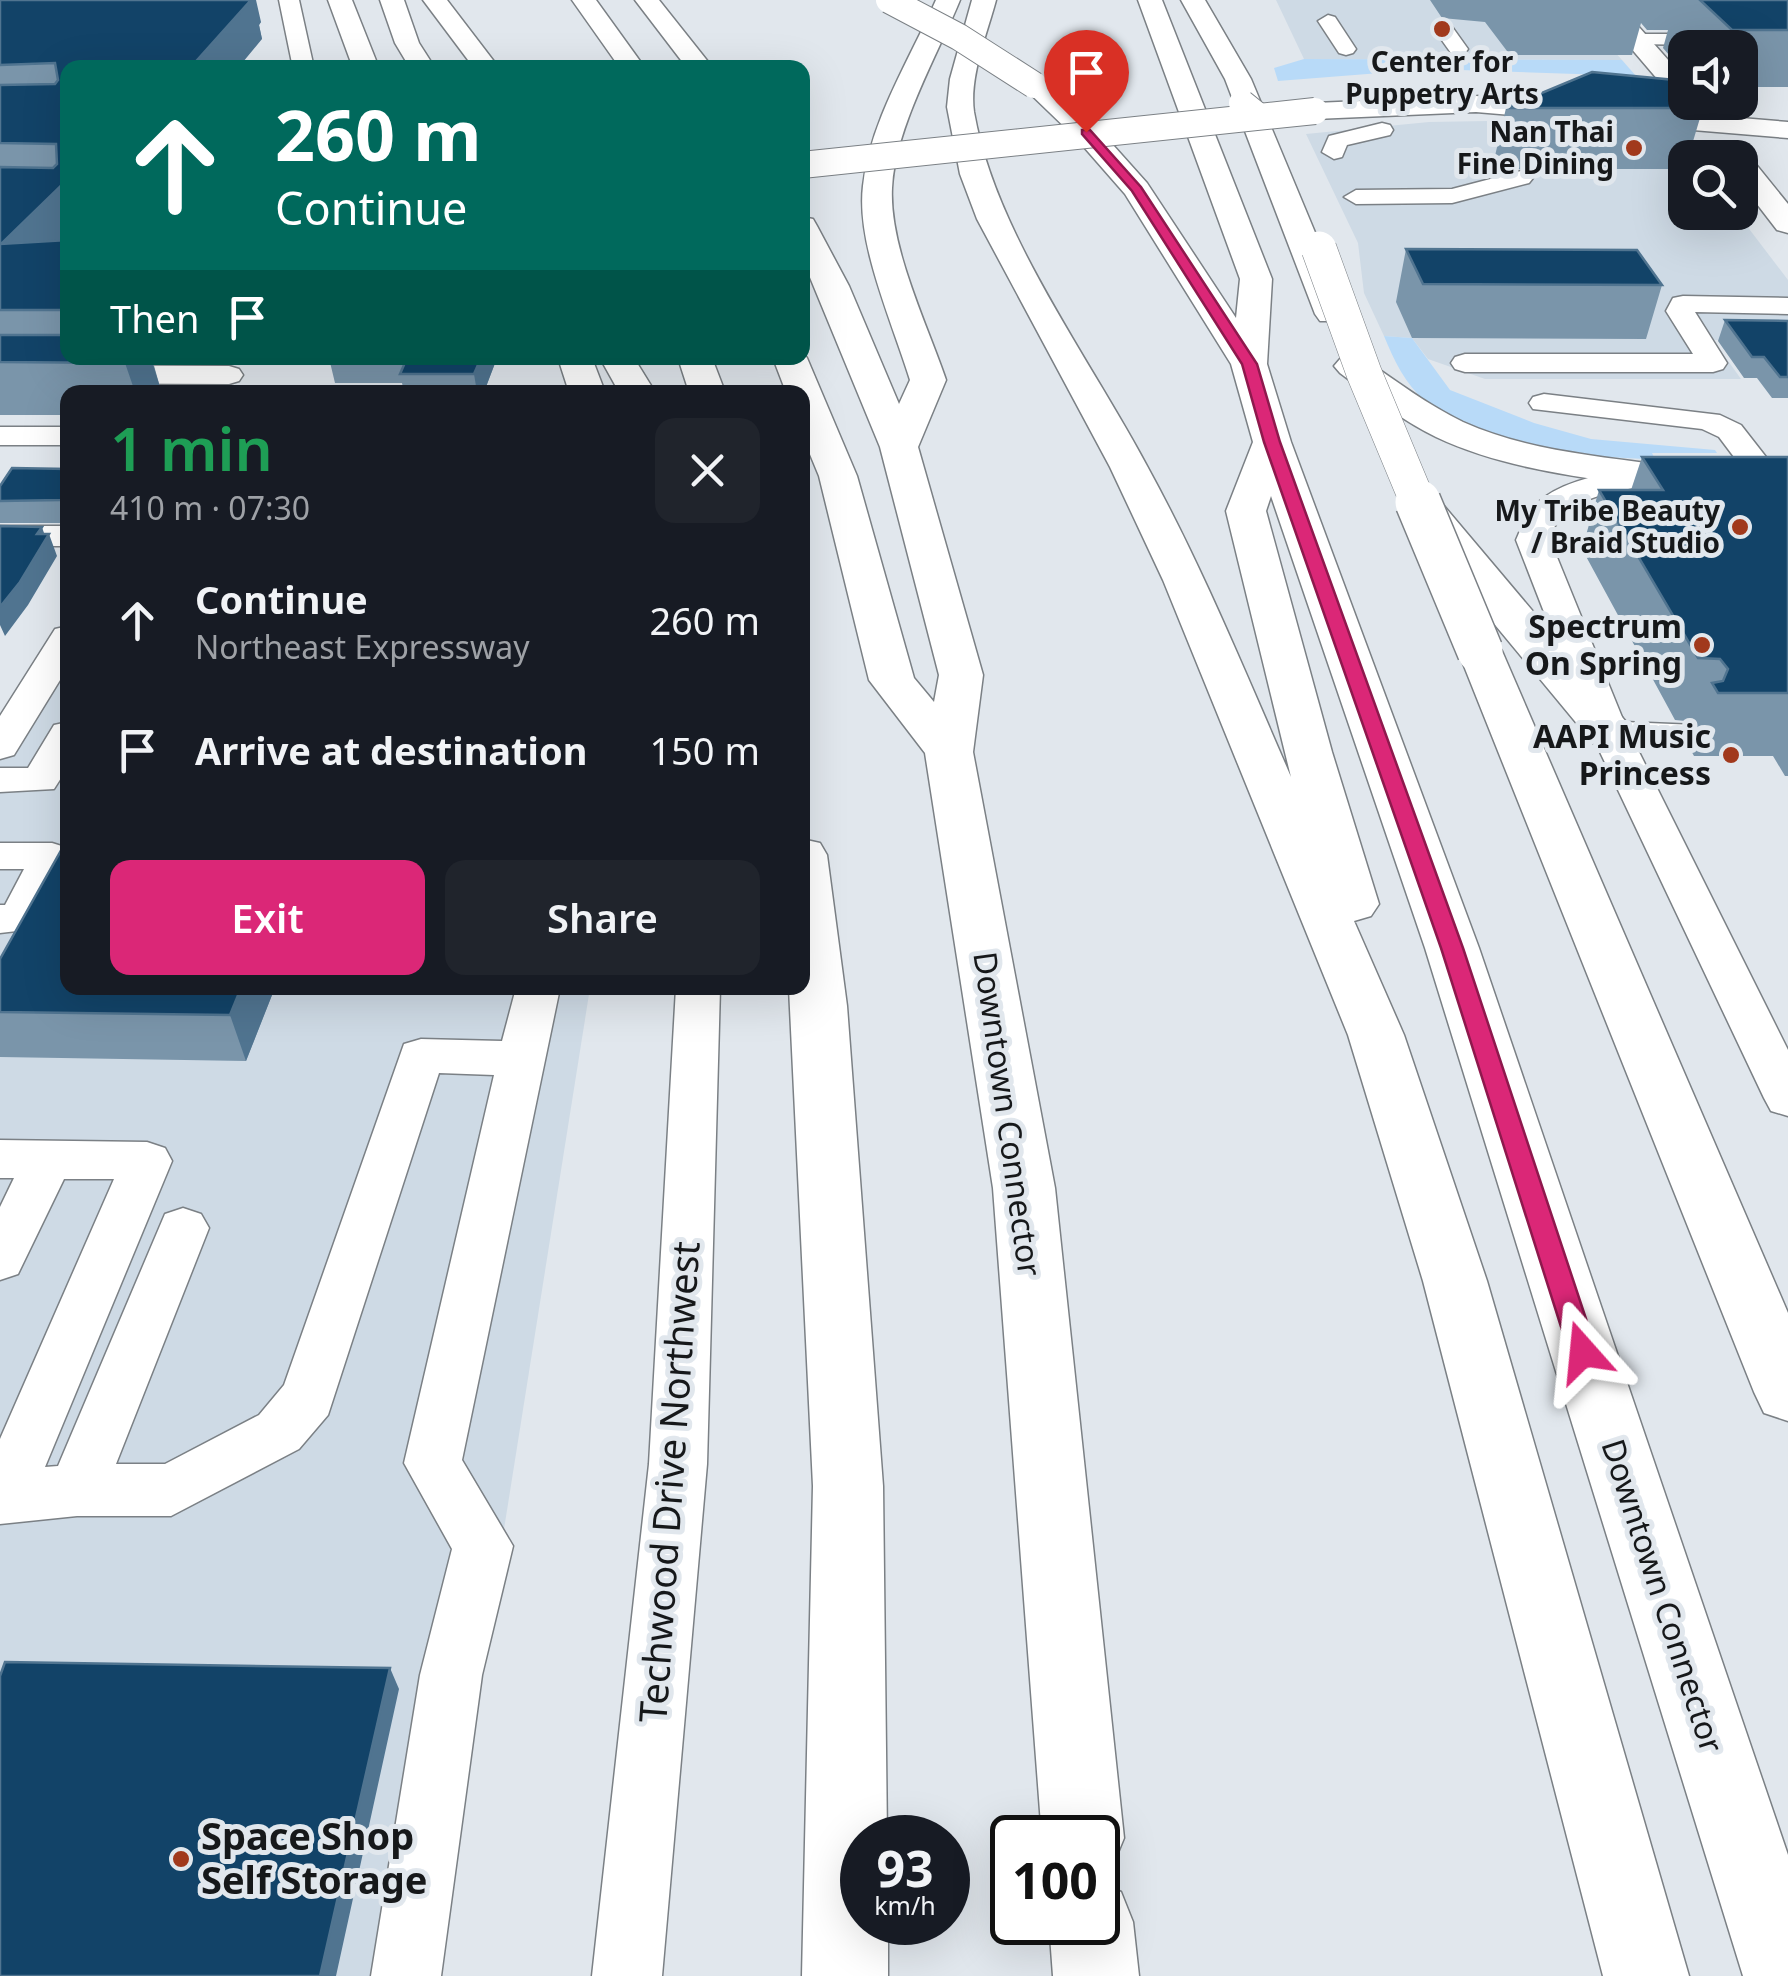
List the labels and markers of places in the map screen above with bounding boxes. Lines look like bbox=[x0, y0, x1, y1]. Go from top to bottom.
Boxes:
marker: Center for Puppetry Arts bbox=[1431, 18, 1453, 40]
pin bbox=[1044, 30, 1129, 133]
place label: Center for Puppetry Arts bbox=[1345, 42, 1539, 112]
place label: Nan Thai Fine Dining bbox=[1457, 112, 1614, 182]
marker: Nan Thai Fine Dining bbox=[1623, 137, 1645, 159]
place label: My Tribe Beauty / Braid Studio bbox=[1495, 491, 1720, 561]
marker: My Tribe Beauty / Braid Studio bbox=[1729, 516, 1751, 538]
place label: Spectrum On Spring bbox=[1525, 604, 1682, 684]
marker: Spectrum On Spring bbox=[1691, 634, 1713, 656]
place label: AAPI Music Princess bbox=[1533, 714, 1711, 794]
marker: AAPI Music Princess bbox=[1720, 744, 1742, 766]
place label: Space Shop Self Storage bbox=[201, 1809, 427, 1905]
marker: Space Shop Self Storage bbox=[170, 1848, 192, 1870]

